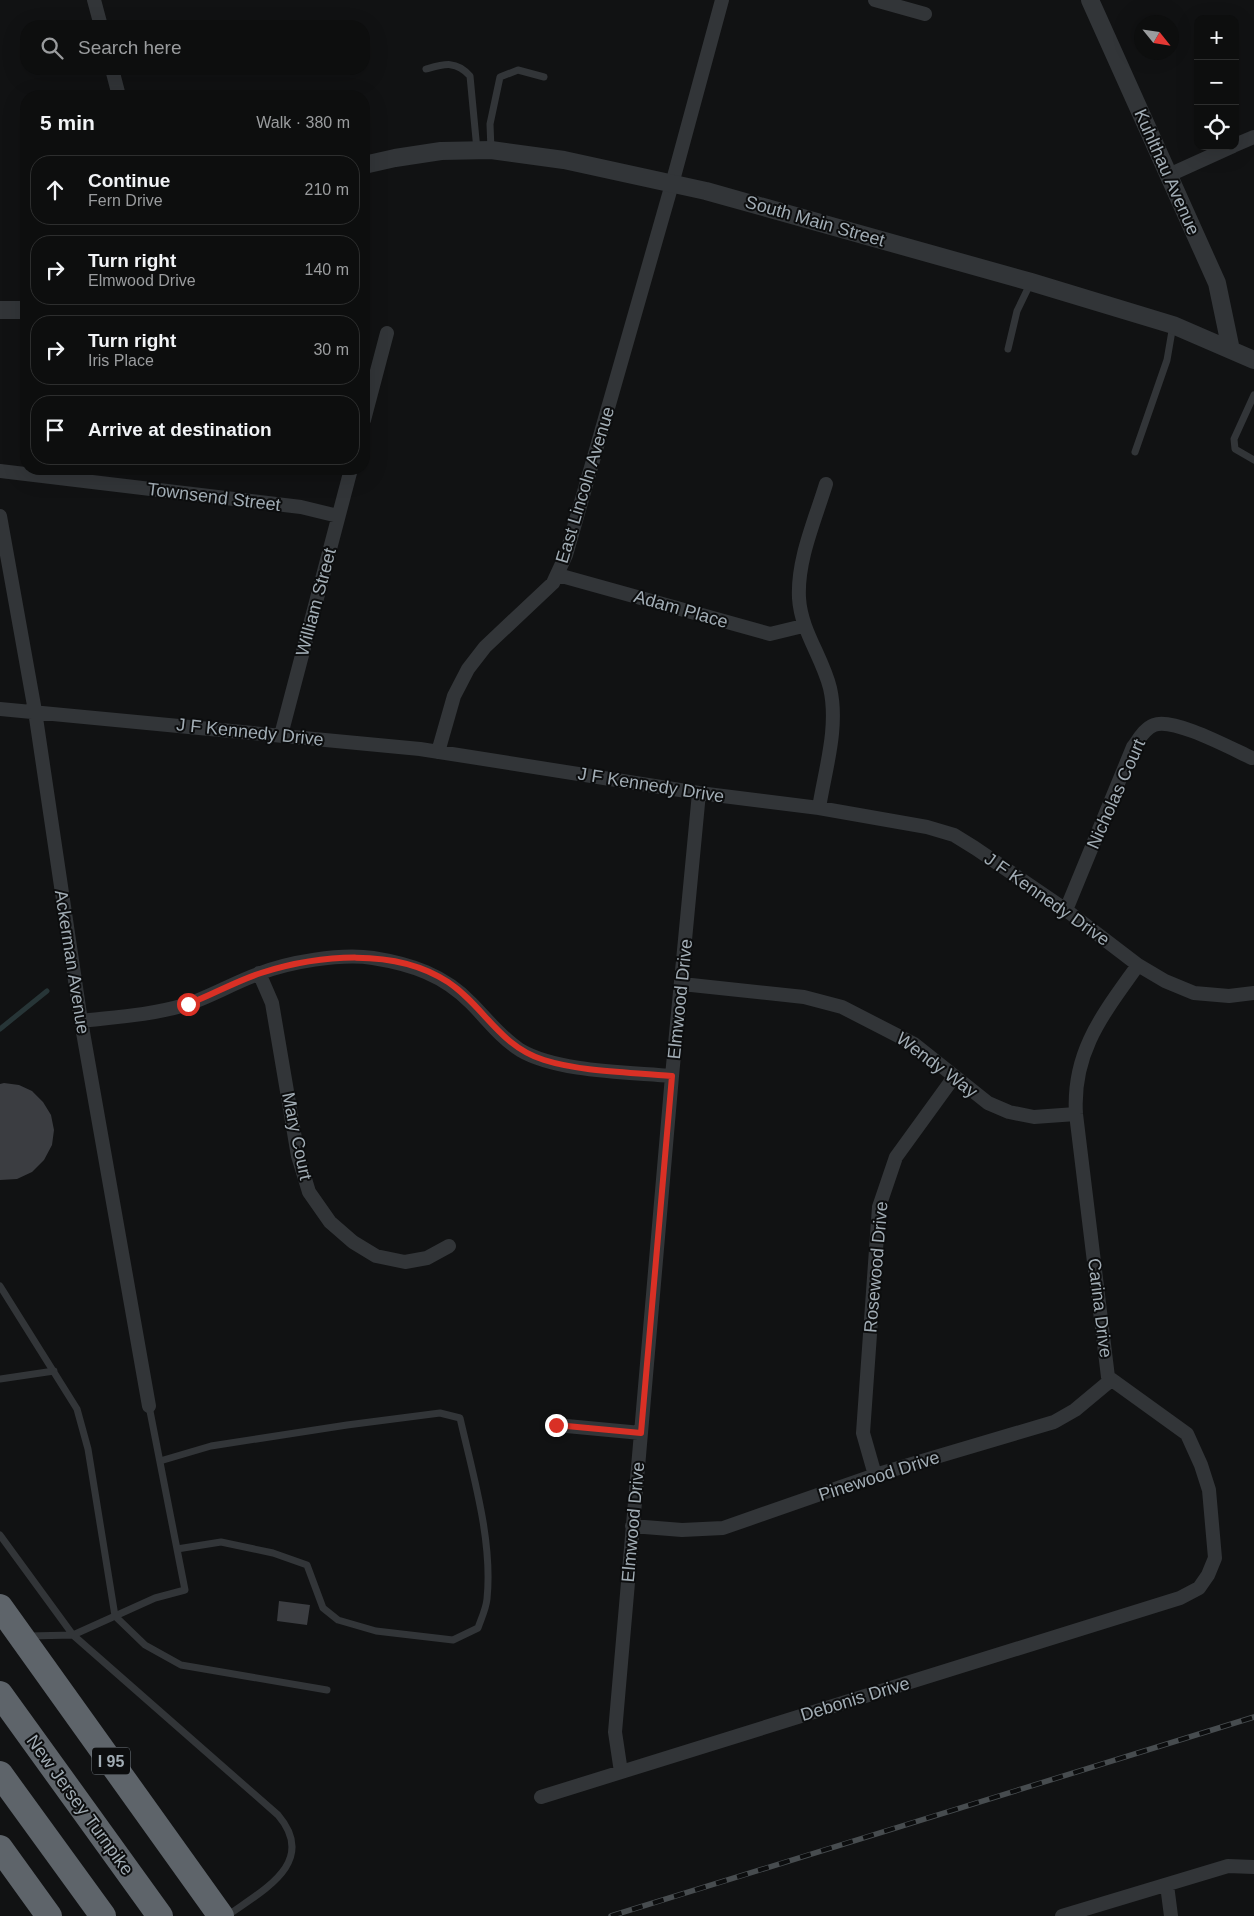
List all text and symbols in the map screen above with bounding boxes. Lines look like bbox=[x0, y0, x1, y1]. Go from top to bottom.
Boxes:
north arrow bbox=[1134, 15, 1179, 60]
map controls bbox=[1194, 15, 1239, 150]
button: + bbox=[1194, 15, 1239, 60]
search box bbox=[20, 20, 370, 75]
icon: search bbox=[38, 34, 66, 62]
text: Search here bbox=[78, 37, 182, 58]
button: − bbox=[1194, 60, 1239, 105]
button: locate bbox=[1194, 105, 1239, 150]
street label: Kuhlthau Avenue bbox=[1130, 106, 1204, 238]
text: 5 min bbox=[40, 111, 95, 134]
text: Walk · 380 m bbox=[256, 114, 350, 131]
text: Continue bbox=[88, 170, 170, 191]
icon: ahead bbox=[41, 176, 69, 204]
text: 210 m bbox=[305, 181, 349, 198]
text: Fern Drive bbox=[88, 192, 163, 209]
street label: South Main Street bbox=[743, 192, 887, 250]
text: Turn right bbox=[88, 250, 176, 271]
icon: right bbox=[41, 256, 69, 284]
text: 140 m bbox=[305, 261, 349, 278]
text: Elmwood Drive bbox=[88, 272, 196, 289]
text: Turn right bbox=[88, 330, 176, 351]
icon: right bbox=[41, 336, 69, 364]
text: 30 m bbox=[313, 341, 349, 358]
text: Iris Place bbox=[88, 352, 154, 369]
street label: East Lincoln Avenue bbox=[552, 404, 618, 566]
icon: arrive bbox=[41, 416, 69, 444]
text: Arrive at destination bbox=[88, 419, 272, 440]
street label: Townsend Street bbox=[146, 479, 282, 515]
street label: William Street bbox=[292, 546, 340, 658]
street label: Adam Place bbox=[632, 586, 730, 632]
street label: J F Kennedy Drive bbox=[175, 714, 325, 750]
street label: Nicholas Court bbox=[1083, 736, 1149, 852]
street label: J F Kennedy Drive bbox=[576, 764, 726, 806]
street label: J F Kennedy Drive bbox=[981, 848, 1113, 950]
street label: Ackerman Avenue bbox=[51, 888, 93, 1036]
street label: Elmwood Drive bbox=[664, 938, 696, 1060]
route start bbox=[177, 993, 200, 1016]
street label: Wendy Way bbox=[893, 1028, 981, 1102]
street label: Mary Court bbox=[278, 1090, 316, 1182]
street label: Rosewood Drive bbox=[860, 1200, 892, 1334]
street label: Carina Drive bbox=[1084, 1257, 1116, 1359]
route end bbox=[545, 1414, 568, 1437]
street label: Pinewood Drive bbox=[816, 1447, 942, 1505]
street label: Elmwood Drive bbox=[618, 1461, 648, 1583]
street label: Debonis Drive bbox=[798, 1673, 912, 1725]
street label: New Jersey Turnpike bbox=[23, 1731, 137, 1879]
road number: I 95 bbox=[92, 1748, 130, 1774]

